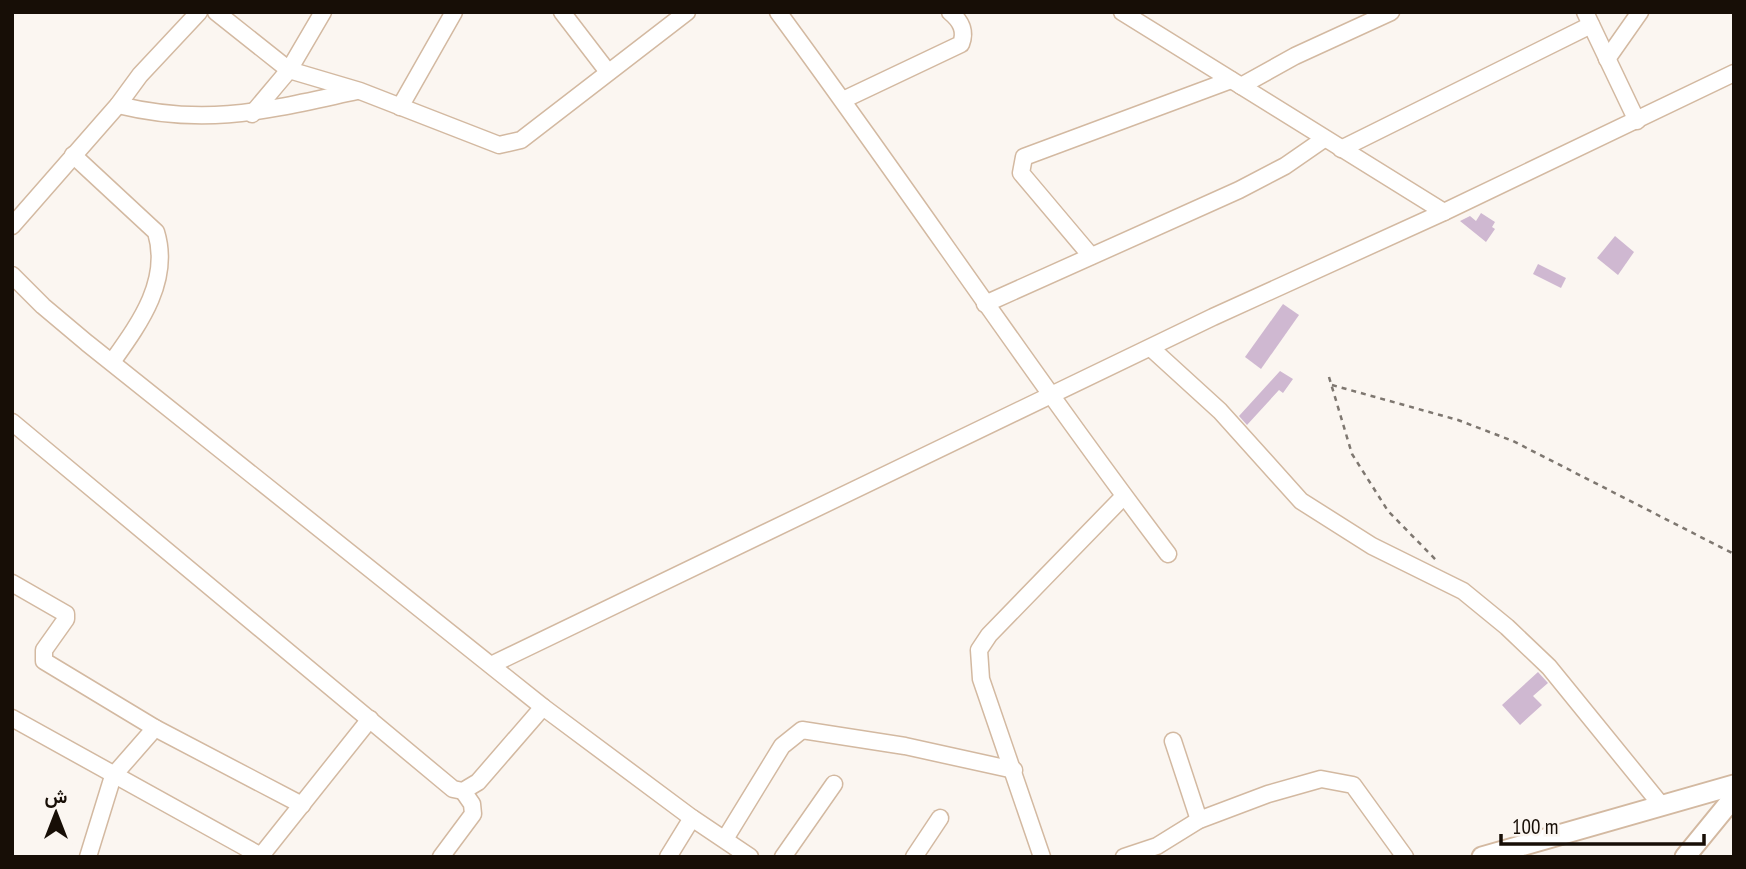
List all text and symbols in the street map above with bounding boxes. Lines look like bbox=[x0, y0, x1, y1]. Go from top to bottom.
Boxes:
north arrow bbox=[21, 778, 91, 848]
text: ش bbox=[45, 784, 68, 808]
scale bar bbox=[1501, 802, 1704, 846]
text: 100 m bbox=[1512, 813, 1558, 840]

